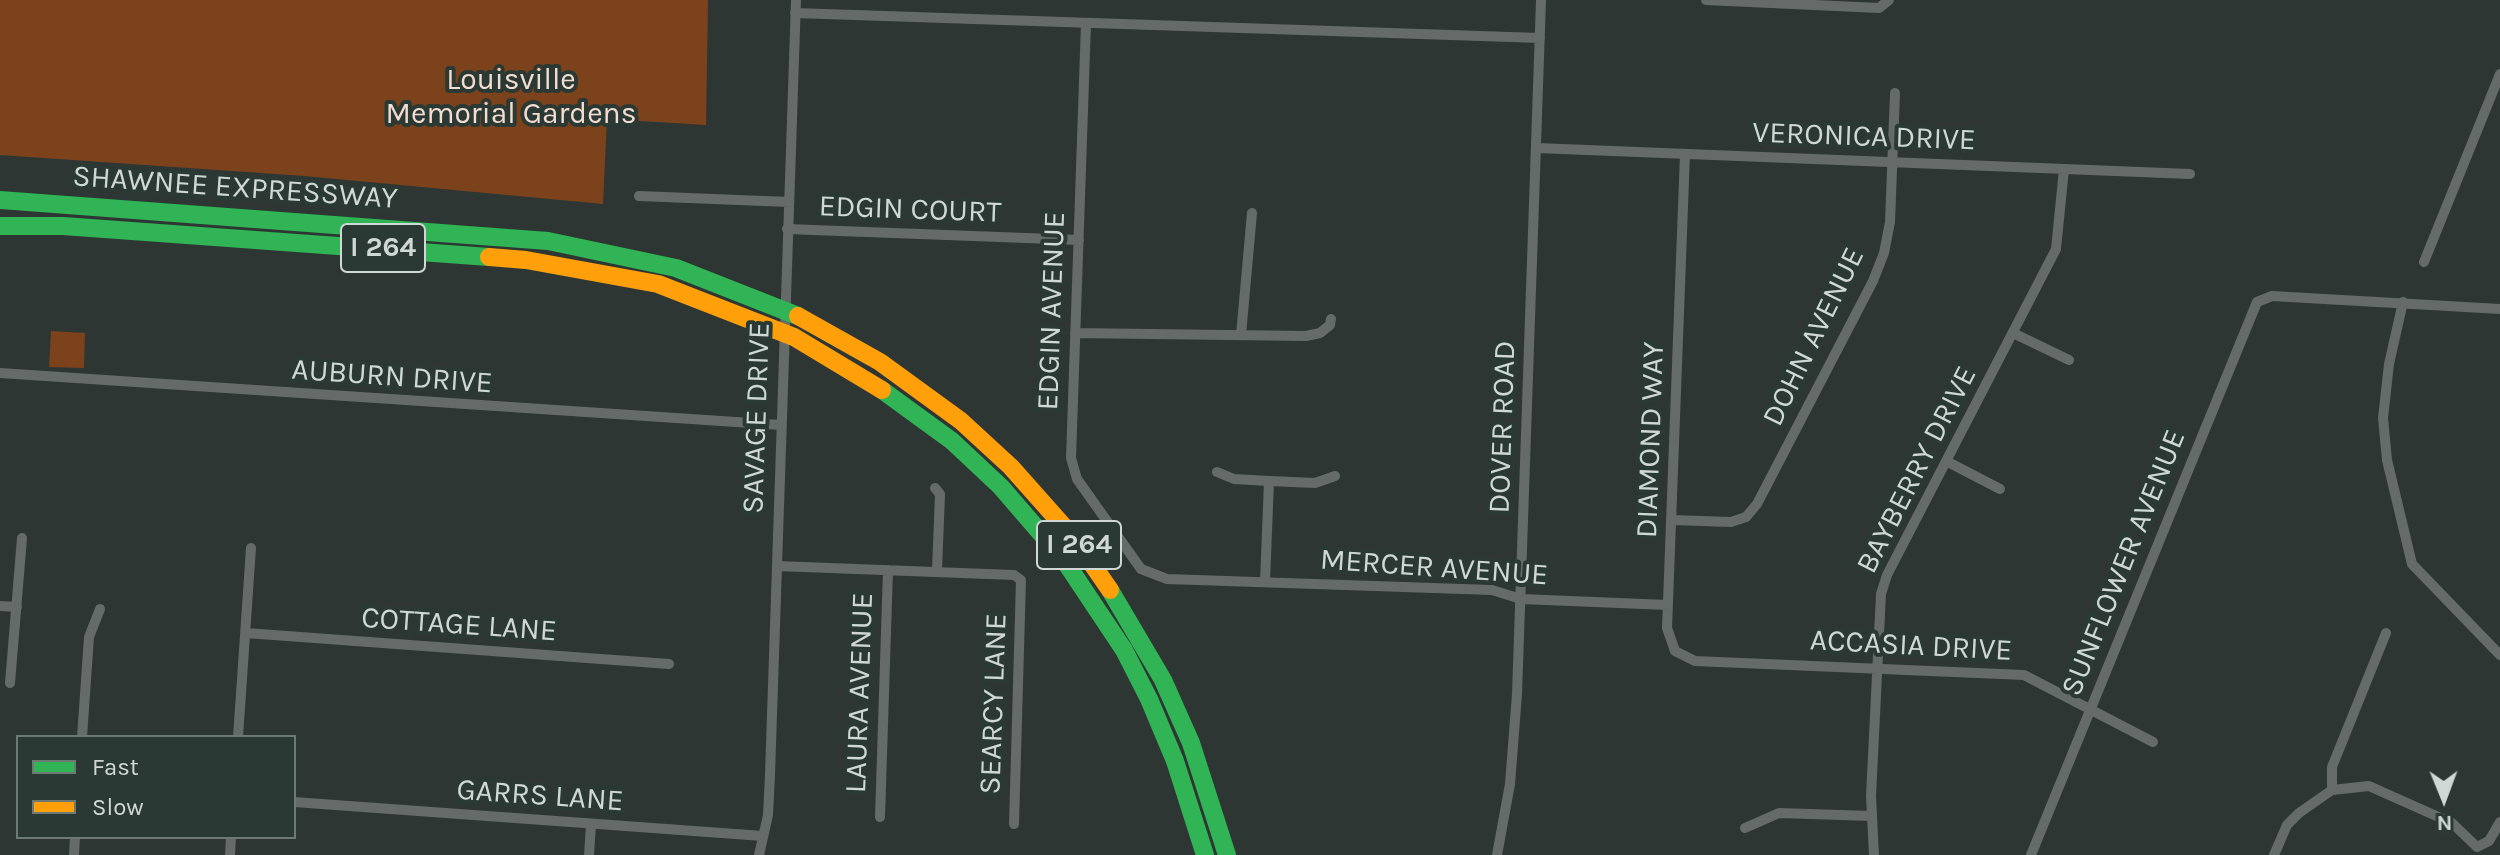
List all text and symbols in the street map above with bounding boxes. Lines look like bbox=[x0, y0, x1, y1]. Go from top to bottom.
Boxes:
park label: Louisville Memorial Gardens bbox=[386, 62, 636, 132]
street label: VERONICA DRIVE bbox=[1752, 115, 1976, 159]
street label: SHAWNEE EXPRESSWAY bbox=[71, 159, 399, 217]
street label: EDGIN COURT bbox=[818, 189, 1002, 231]
street label: EDGIN AVENUE bbox=[1031, 211, 1073, 411]
road number: I 264 bbox=[341, 224, 425, 272]
street label: DOHN AVENUE bbox=[1755, 242, 1873, 432]
street label: SAVAGE DRIVE bbox=[736, 322, 778, 514]
street label: DOVER ROAD bbox=[1482, 340, 1524, 514]
street label: DIAMOND WAY bbox=[1630, 341, 1672, 539]
street label: AUBURN DRIVE bbox=[290, 352, 494, 402]
street label: BAYBERRY DRIVE bbox=[1849, 360, 1985, 580]
street label: SUNFLOWER AVENUE bbox=[2054, 425, 2194, 701]
road number: I 264 bbox=[1037, 521, 1121, 569]
street label: MERCER AVENUE bbox=[1319, 542, 1549, 594]
street label: LAURA AVENUE bbox=[839, 592, 881, 794]
street label: COTTAGE LANE bbox=[360, 600, 558, 650]
street label: SEARCY LANE bbox=[973, 613, 1015, 795]
street label: ACCASIA DRIVE bbox=[1809, 623, 2013, 669]
legend bbox=[16, 735, 296, 839]
text: Fast bbox=[92, 753, 139, 781]
north arrow bbox=[2404, 759, 2484, 839]
street label: GARRS LANE bbox=[455, 772, 625, 820]
text: Slow bbox=[92, 793, 144, 821]
text: N bbox=[2436, 810, 2453, 836]

